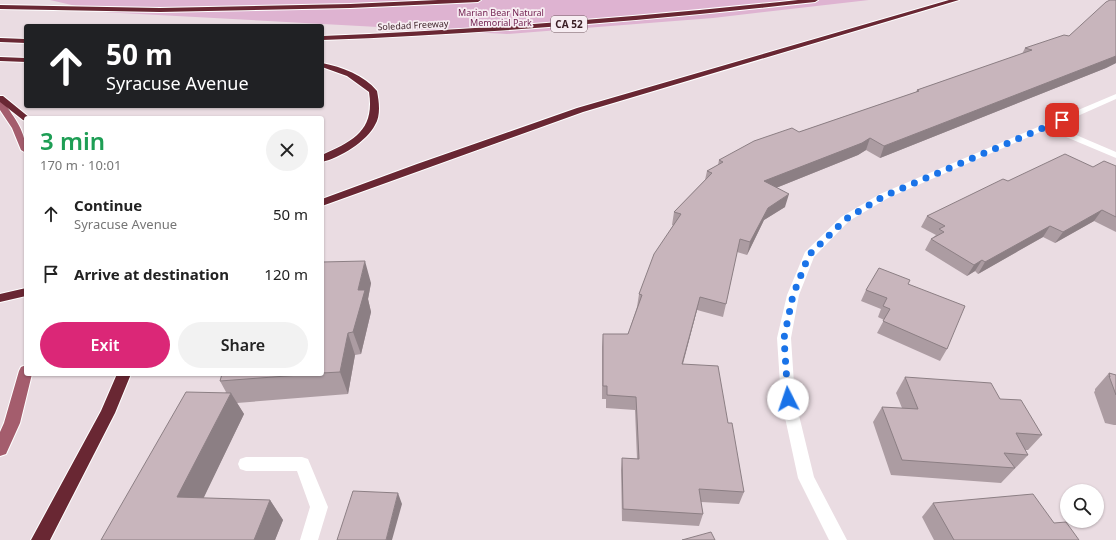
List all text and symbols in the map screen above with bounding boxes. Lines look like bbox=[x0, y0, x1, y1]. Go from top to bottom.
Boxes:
park label: Marian Bear Natural Memorial Park bbox=[458, 6, 544, 29]
road number: CA 52 bbox=[551, 16, 587, 32]
street label: Soledad Freeway bbox=[377, 17, 449, 33]
text: 50 m bbox=[106, 35, 173, 73]
icon: ahead bbox=[40, 40, 92, 92]
text: Syracuse Avenue bbox=[106, 71, 249, 95]
pin bbox=[1045, 103, 1079, 137]
icon: arrive bbox=[1051, 109, 1073, 131]
text: 3 min bbox=[40, 124, 105, 157]
button: close bbox=[266, 129, 308, 171]
text: 170 m · 10:01 bbox=[40, 156, 121, 174]
text: Continue bbox=[74, 195, 142, 215]
icon: ahead bbox=[40, 203, 62, 225]
text: 50 m bbox=[273, 204, 308, 224]
text: Syracuse Avenue bbox=[74, 215, 177, 233]
icon: arrive bbox=[40, 263, 62, 285]
text: Arrive at destination bbox=[74, 264, 229, 284]
text: 120 m bbox=[264, 264, 308, 284]
button: Exit bbox=[40, 322, 170, 368]
button: Share bbox=[178, 322, 308, 368]
position arrow bbox=[767, 378, 809, 420]
map controls bbox=[1060, 484, 1104, 528]
button: search bbox=[1060, 484, 1104, 528]

